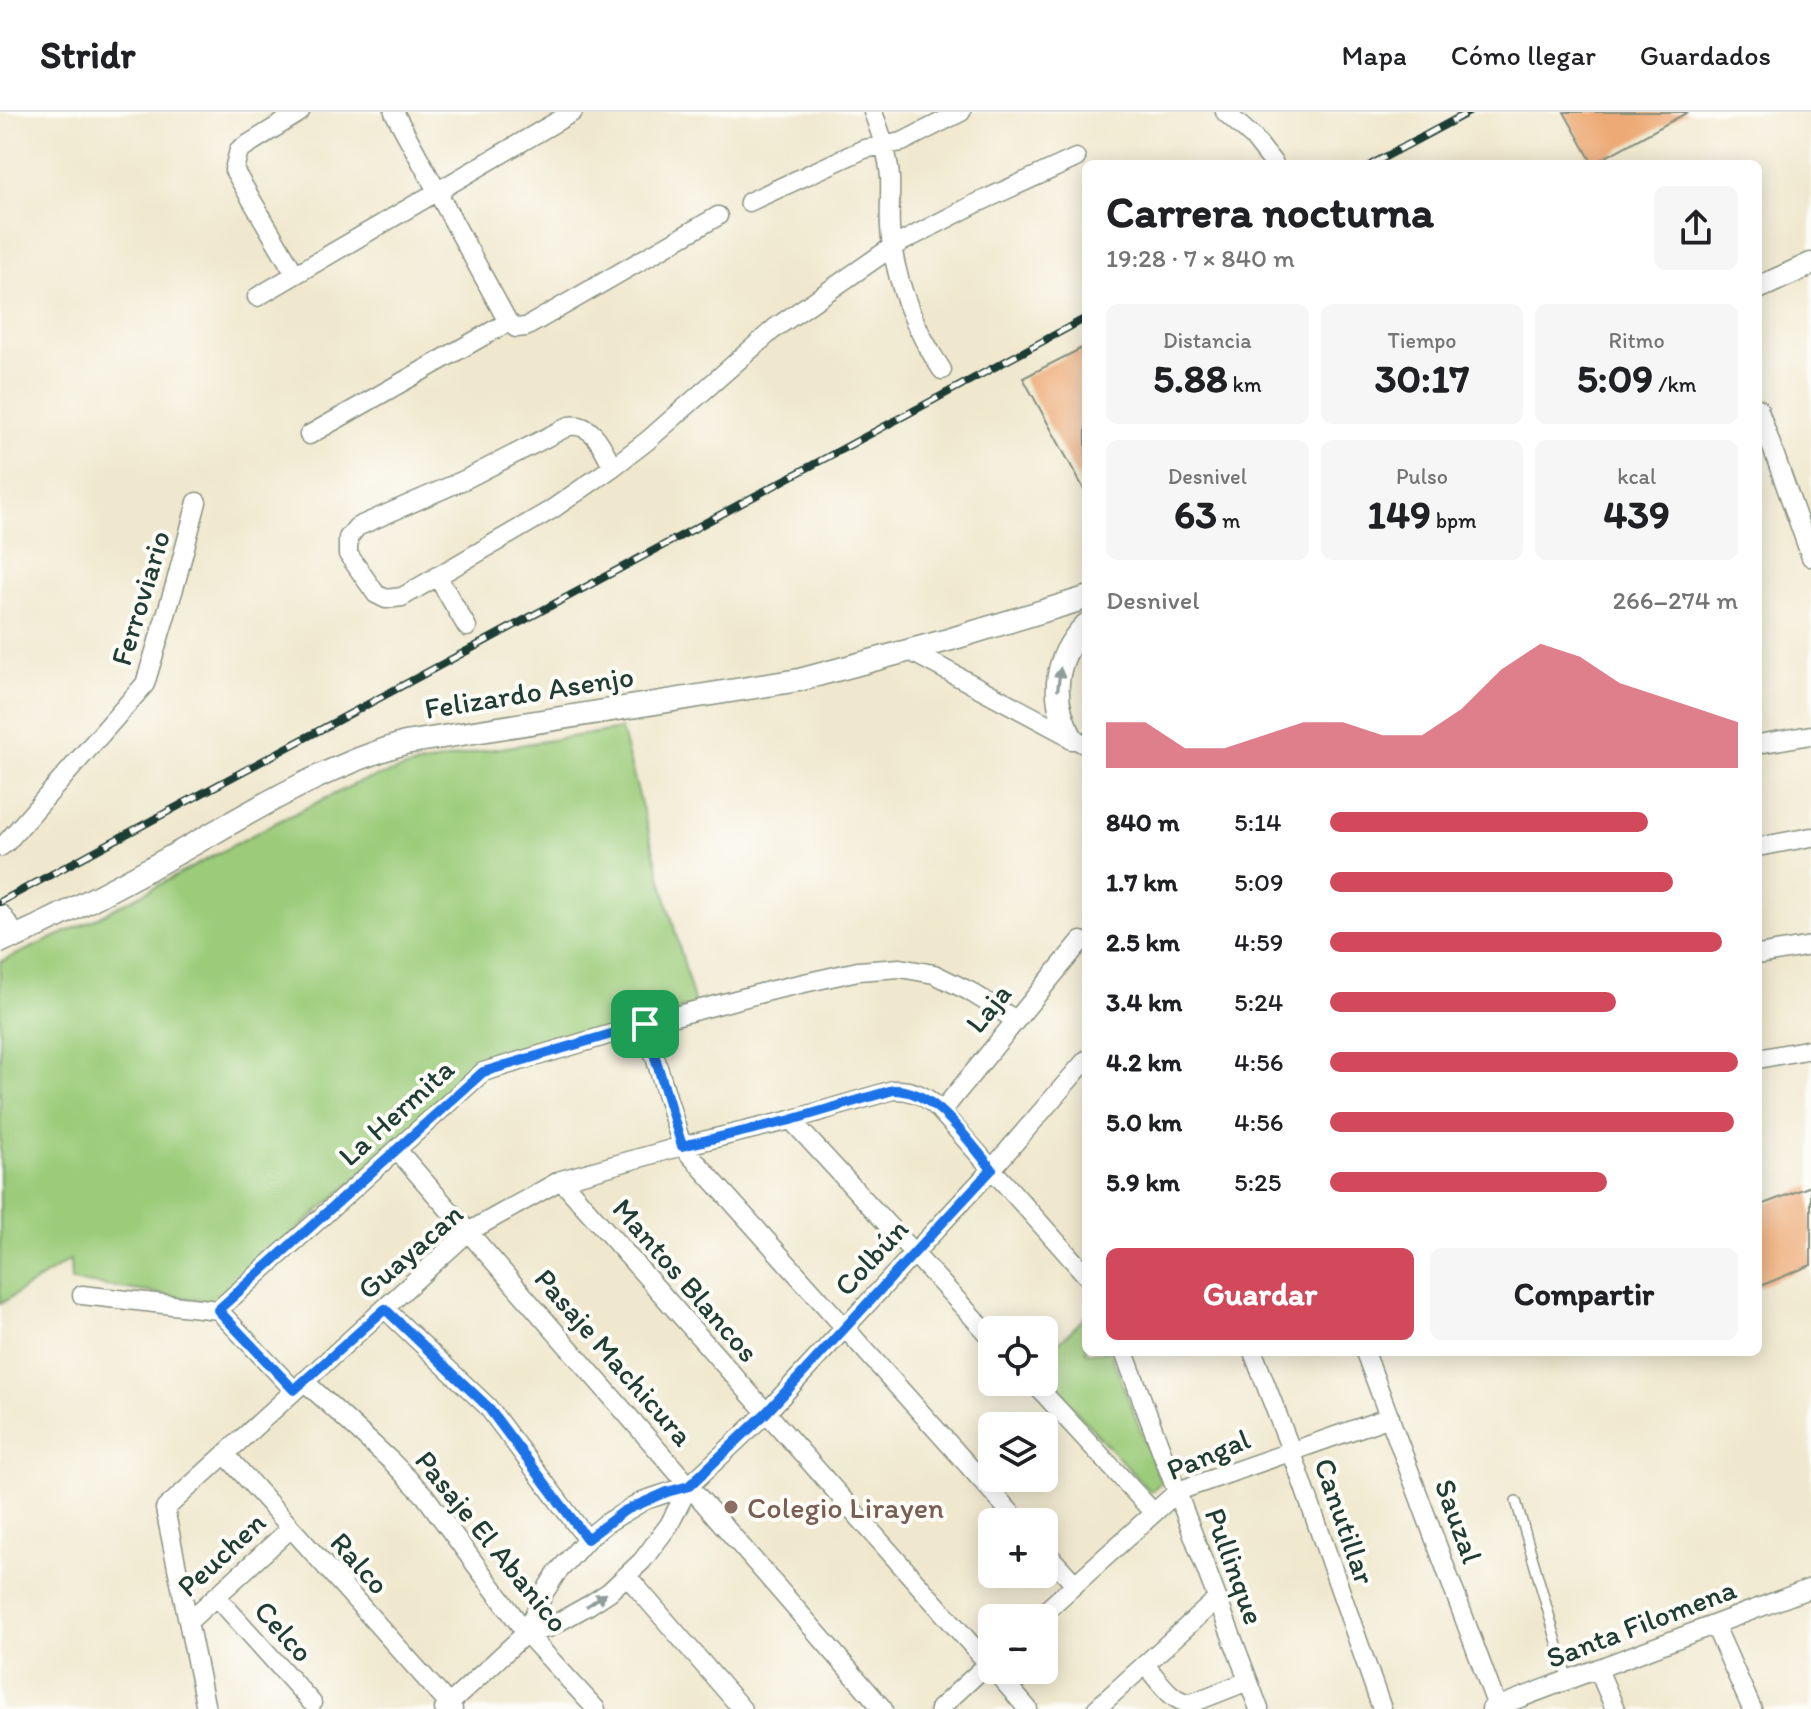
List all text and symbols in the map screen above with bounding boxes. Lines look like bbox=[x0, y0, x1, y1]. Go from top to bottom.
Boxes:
text: Stridr bbox=[40, 32, 135, 78]
text: Mapa bbox=[1342, 38, 1407, 72]
text: Cómo llegar bbox=[1451, 38, 1596, 72]
text: Guardados bbox=[1640, 38, 1771, 72]
text: Carrera nocturna bbox=[1106, 185, 1434, 238]
button: share bbox=[1654, 186, 1738, 270]
text: 19:28 · 7 × 840 m bbox=[1106, 242, 1295, 274]
text: Distancia bbox=[1163, 327, 1252, 354]
text: Tiempo bbox=[1388, 327, 1456, 354]
text: Ritmo bbox=[1609, 327, 1665, 354]
text: 5.88 bbox=[1153, 354, 1228, 402]
text: 30:17 bbox=[1375, 354, 1469, 402]
text: 5:09 bbox=[1577, 354, 1653, 402]
text: km bbox=[1228, 371, 1262, 398]
text: /km bbox=[1653, 371, 1697, 398]
text: Desnivel bbox=[1168, 463, 1247, 490]
text: Pulso bbox=[1396, 463, 1448, 490]
text: kcal bbox=[1617, 463, 1656, 490]
text: 63 bbox=[1174, 490, 1217, 538]
text: 149 bbox=[1367, 490, 1431, 538]
text: 439 bbox=[1603, 490, 1670, 538]
text: m bbox=[1217, 507, 1241, 534]
text: bpm bbox=[1431, 507, 1477, 534]
street label: Ferroviario bbox=[102, 526, 178, 670]
text: Desnivel bbox=[1106, 584, 1200, 616]
text: 266–274 m bbox=[1612, 584, 1738, 616]
street label: Felizardo Asenjo bbox=[422, 657, 636, 727]
one-way arrow bbox=[1052, 666, 1065, 691]
text: 840 m bbox=[1106, 806, 1180, 838]
text: 5:14 bbox=[1234, 806, 1282, 838]
text: 1.7 km bbox=[1106, 866, 1178, 898]
text: 5:09 bbox=[1234, 866, 1284, 898]
text: 2.5 km bbox=[1106, 926, 1180, 958]
text: 4:59 bbox=[1234, 926, 1283, 958]
street label: Laja bbox=[957, 976, 1019, 1040]
text: 3.4 km bbox=[1106, 986, 1182, 1018]
text: 5:24 bbox=[1234, 986, 1283, 1018]
pin bbox=[611, 990, 679, 1058]
icon: arrive bbox=[623, 1002, 667, 1046]
text: 4.2 km bbox=[1106, 1046, 1182, 1078]
text: 4:56 bbox=[1234, 1046, 1283, 1078]
street label: La Hermita bbox=[330, 1050, 462, 1174]
text: 5.0 km bbox=[1106, 1106, 1182, 1138]
text: 4:56 bbox=[1234, 1106, 1283, 1138]
text: 5.9 km bbox=[1106, 1166, 1180, 1198]
text: 5:25 bbox=[1234, 1166, 1281, 1198]
street label: Mantos Blancos bbox=[605, 1190, 767, 1370]
street label: Guayacan bbox=[350, 1195, 470, 1307]
street label: Colbún bbox=[826, 1211, 916, 1303]
button: Guardar bbox=[1106, 1248, 1414, 1340]
button: Compartir bbox=[1430, 1248, 1738, 1340]
street label: Pasaje Machicura bbox=[527, 1261, 702, 1454]
map controls bbox=[978, 1316, 1058, 1684]
button: locate bbox=[978, 1316, 1058, 1396]
button: layers bbox=[978, 1412, 1058, 1492]
street label: Pangal bbox=[1161, 1420, 1256, 1488]
street label: Pasaje El Abanico bbox=[407, 1442, 577, 1640]
street label: Canutillar bbox=[1306, 1453, 1384, 1590]
street label: Sauzal bbox=[1427, 1474, 1491, 1569]
place label: Colegio Lirayen bbox=[747, 1489, 944, 1526]
marker: Colegio Lirayen bbox=[722, 1498, 740, 1516]
street label: Pullinque bbox=[1197, 1502, 1273, 1630]
street label: Peuchen bbox=[169, 1504, 273, 1604]
button: + bbox=[978, 1508, 1058, 1588]
street label: Ralco bbox=[322, 1524, 398, 1602]
street label: Santa Filomena bbox=[1541, 1570, 1741, 1676]
street label: Celco bbox=[247, 1592, 321, 1670]
one-way arrow bbox=[586, 1593, 607, 1608]
button: − bbox=[978, 1604, 1058, 1684]

